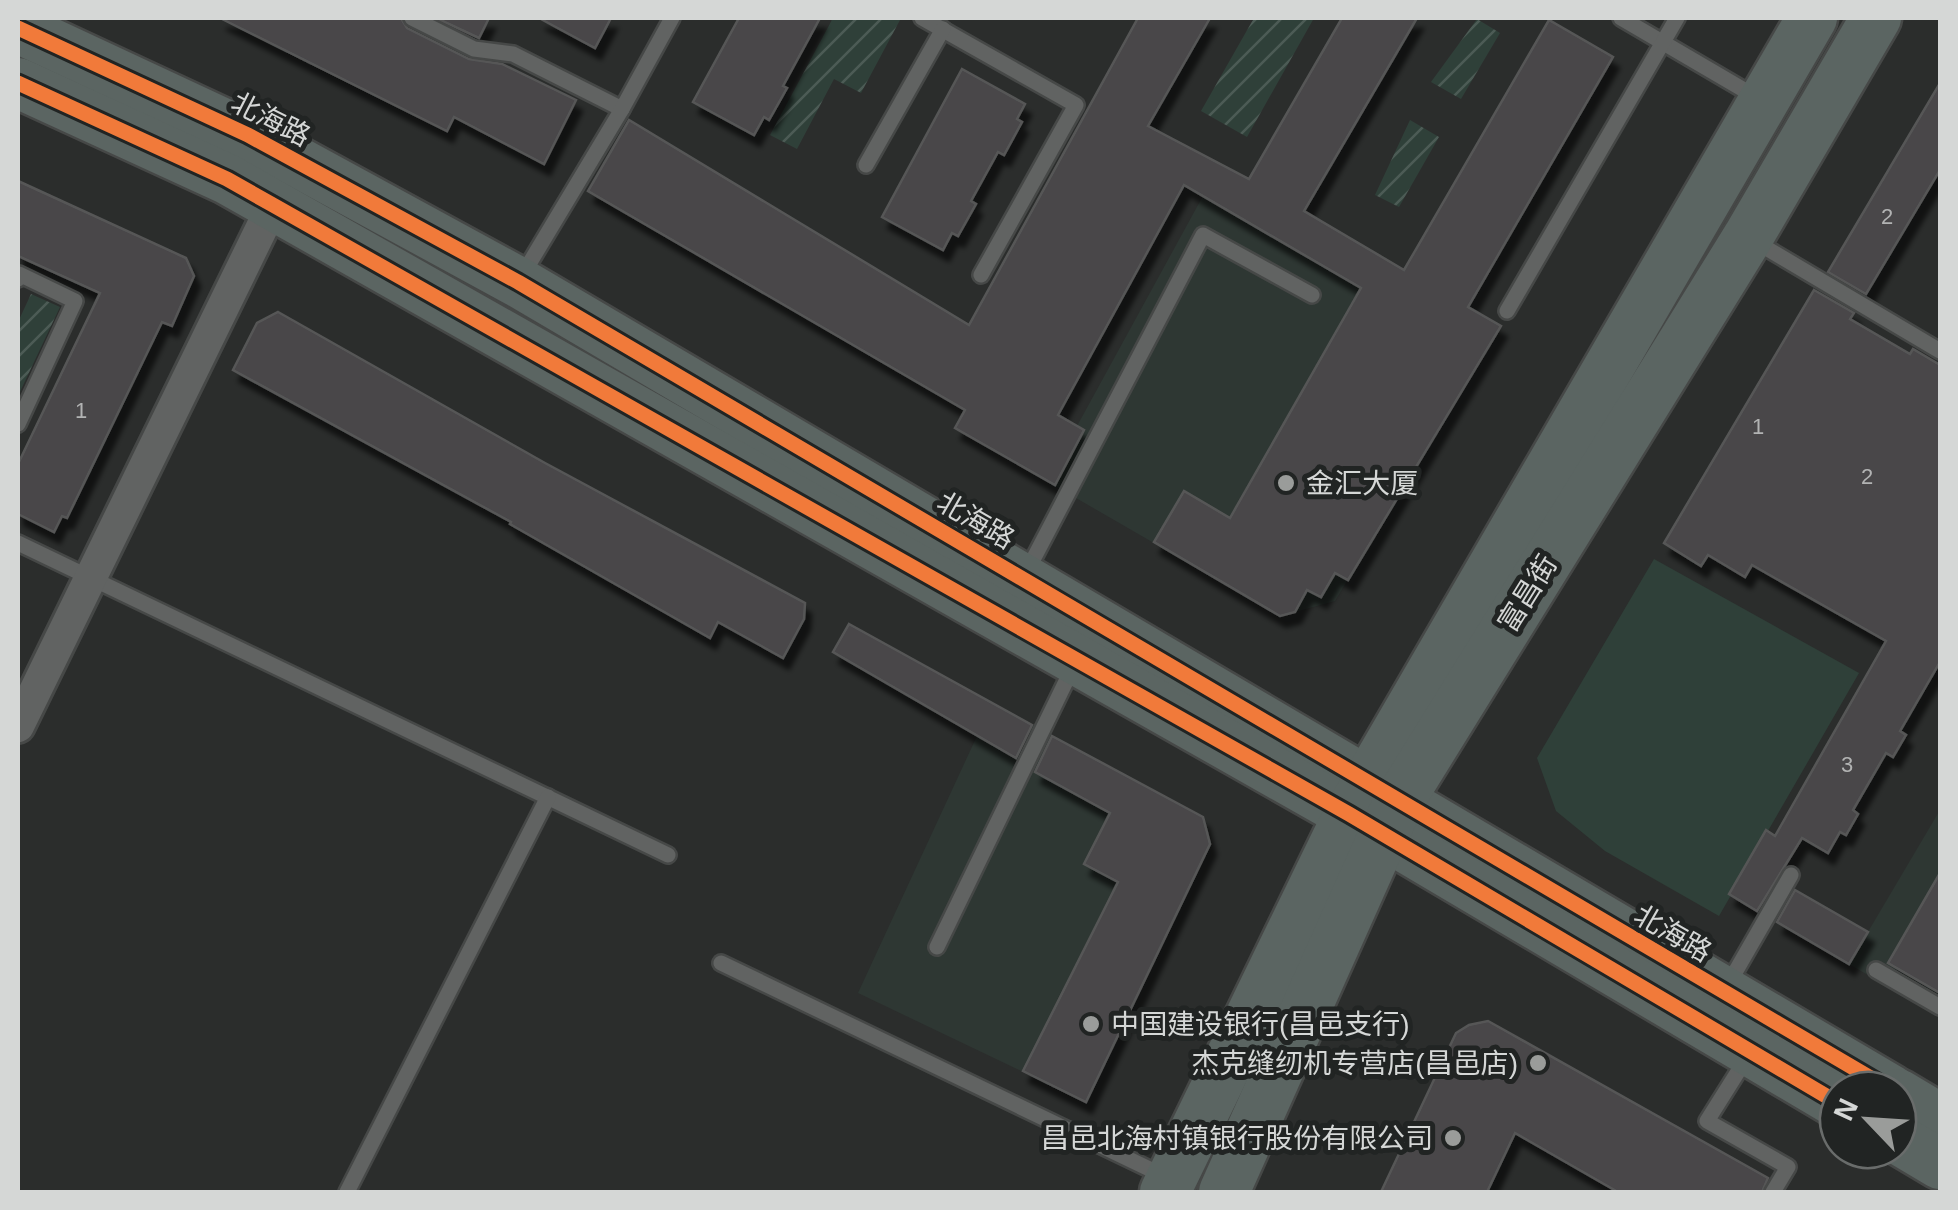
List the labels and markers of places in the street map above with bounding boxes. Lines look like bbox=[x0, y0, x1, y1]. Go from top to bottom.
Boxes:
place label: 金汇大厦 bbox=[1306, 468, 1418, 499]
marker: 金汇大厦 bbox=[1275, 472, 1297, 494]
place label: 中国建设银行(昌邑支行) bbox=[1111, 1009, 1410, 1040]
marker: 中国建设银行(昌邑支行) bbox=[1080, 1013, 1102, 1035]
place label: 杰克缝纫机专营店(昌邑店) bbox=[1191, 1048, 1518, 1079]
marker: 杰克缝纫机专营店(昌邑店) bbox=[1527, 1052, 1549, 1074]
place label: 昌邑北海村镇银行股份有限公司 bbox=[1041, 1123, 1433, 1154]
marker: 昌邑北海村镇银行股份有限公司 bbox=[1442, 1127, 1464, 1149]

